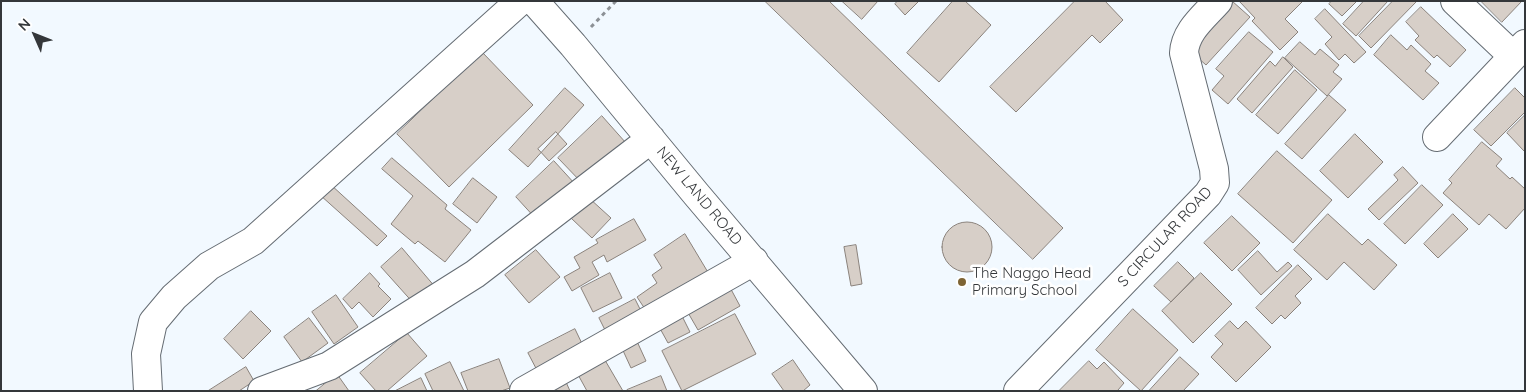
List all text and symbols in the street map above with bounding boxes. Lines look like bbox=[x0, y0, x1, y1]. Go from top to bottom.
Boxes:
north arrow bbox=[10, 10, 60, 60]
text: N bbox=[14, 15, 34, 35]
street label: NEW LAND ROAD bbox=[652, 143, 746, 249]
street label: S CIRCULAR ROAD bbox=[1114, 183, 1216, 291]
place label: The Naggo Head Primary School bbox=[972, 264, 1091, 299]
marker: The Naggo Head Primary School bbox=[956, 276, 968, 288]

